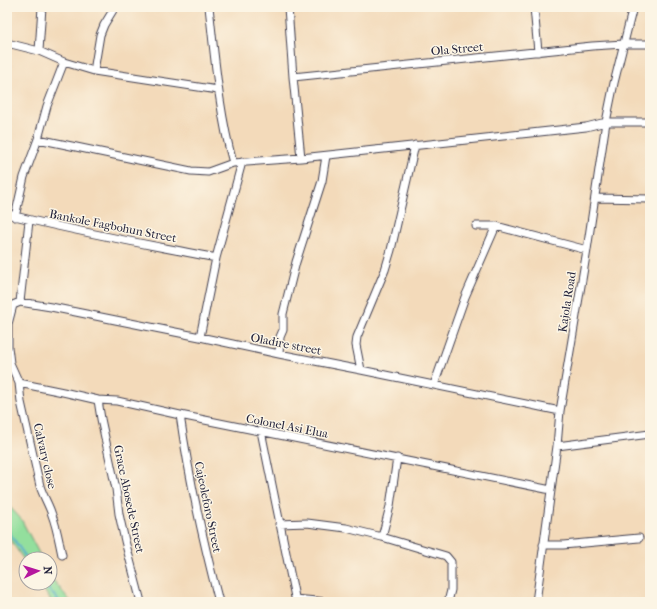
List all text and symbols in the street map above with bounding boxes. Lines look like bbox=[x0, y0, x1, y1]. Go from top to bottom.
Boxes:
street label: Ola Street bbox=[430, 40, 485, 58]
street label: Bankole Fagbohun Street bbox=[48, 207, 178, 245]
street label: Kajola Road bbox=[555, 270, 579, 334]
street label: Oladire street bbox=[249, 330, 323, 358]
street label: Colonel Asi Elua bbox=[245, 411, 330, 441]
street label: Calvary close bbox=[31, 422, 59, 490]
street label: Grace Abosede Street bbox=[111, 444, 147, 555]
street label: Cajeoleforo Street bbox=[191, 460, 225, 555]
north arrow bbox=[18, 551, 58, 591]
text: N bbox=[41, 566, 54, 576]

